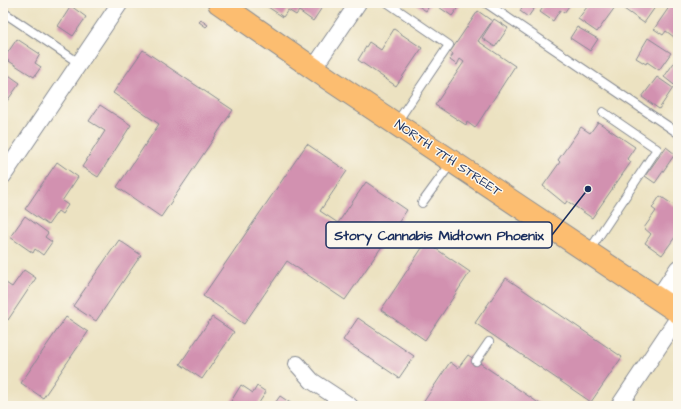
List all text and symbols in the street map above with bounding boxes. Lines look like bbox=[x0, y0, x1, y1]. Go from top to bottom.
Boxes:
street label: NORTH 7TH STREET bbox=[391, 115, 506, 201]
callout: Story Cannabis Midtown Phoenix bbox=[326, 222, 552, 248]
text: Story Cannabis Midtown Phoenix bbox=[333, 226, 544, 246]

